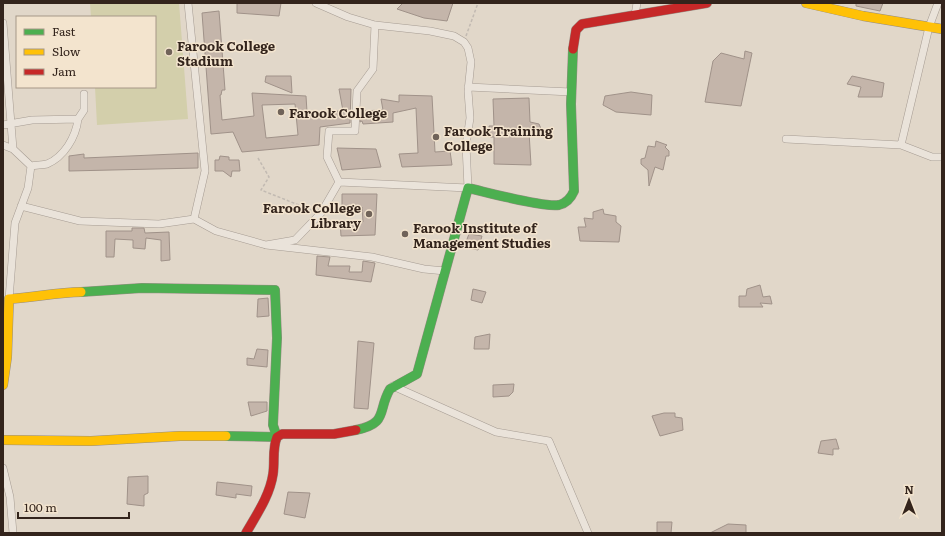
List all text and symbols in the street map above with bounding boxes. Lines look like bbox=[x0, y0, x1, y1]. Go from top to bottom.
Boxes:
legend bbox=[16, 16, 156, 88]
text: Fast bbox=[52, 22, 76, 40]
place label: Farook College Stadium bbox=[177, 36, 275, 70]
text: Slow bbox=[52, 42, 81, 60]
marker: Farook College Stadium bbox=[164, 47, 174, 57]
text: Jam bbox=[52, 62, 77, 80]
place label: Farook College bbox=[289, 103, 387, 122]
marker: Farook College bbox=[276, 107, 286, 117]
place label: Farook Training College bbox=[444, 121, 553, 155]
marker: Farook Training College bbox=[431, 132, 441, 142]
place label: Farook College Library bbox=[263, 198, 361, 232]
marker: Farook College Library bbox=[364, 209, 374, 219]
place label: Farook Institute of Management Studies bbox=[413, 218, 551, 252]
marker: Farook Institute of Management Studies bbox=[400, 229, 410, 239]
north arrow bbox=[889, 480, 929, 520]
text: N bbox=[904, 481, 914, 497]
scale bar bbox=[18, 494, 129, 520]
text: 100 m bbox=[24, 498, 57, 516]

